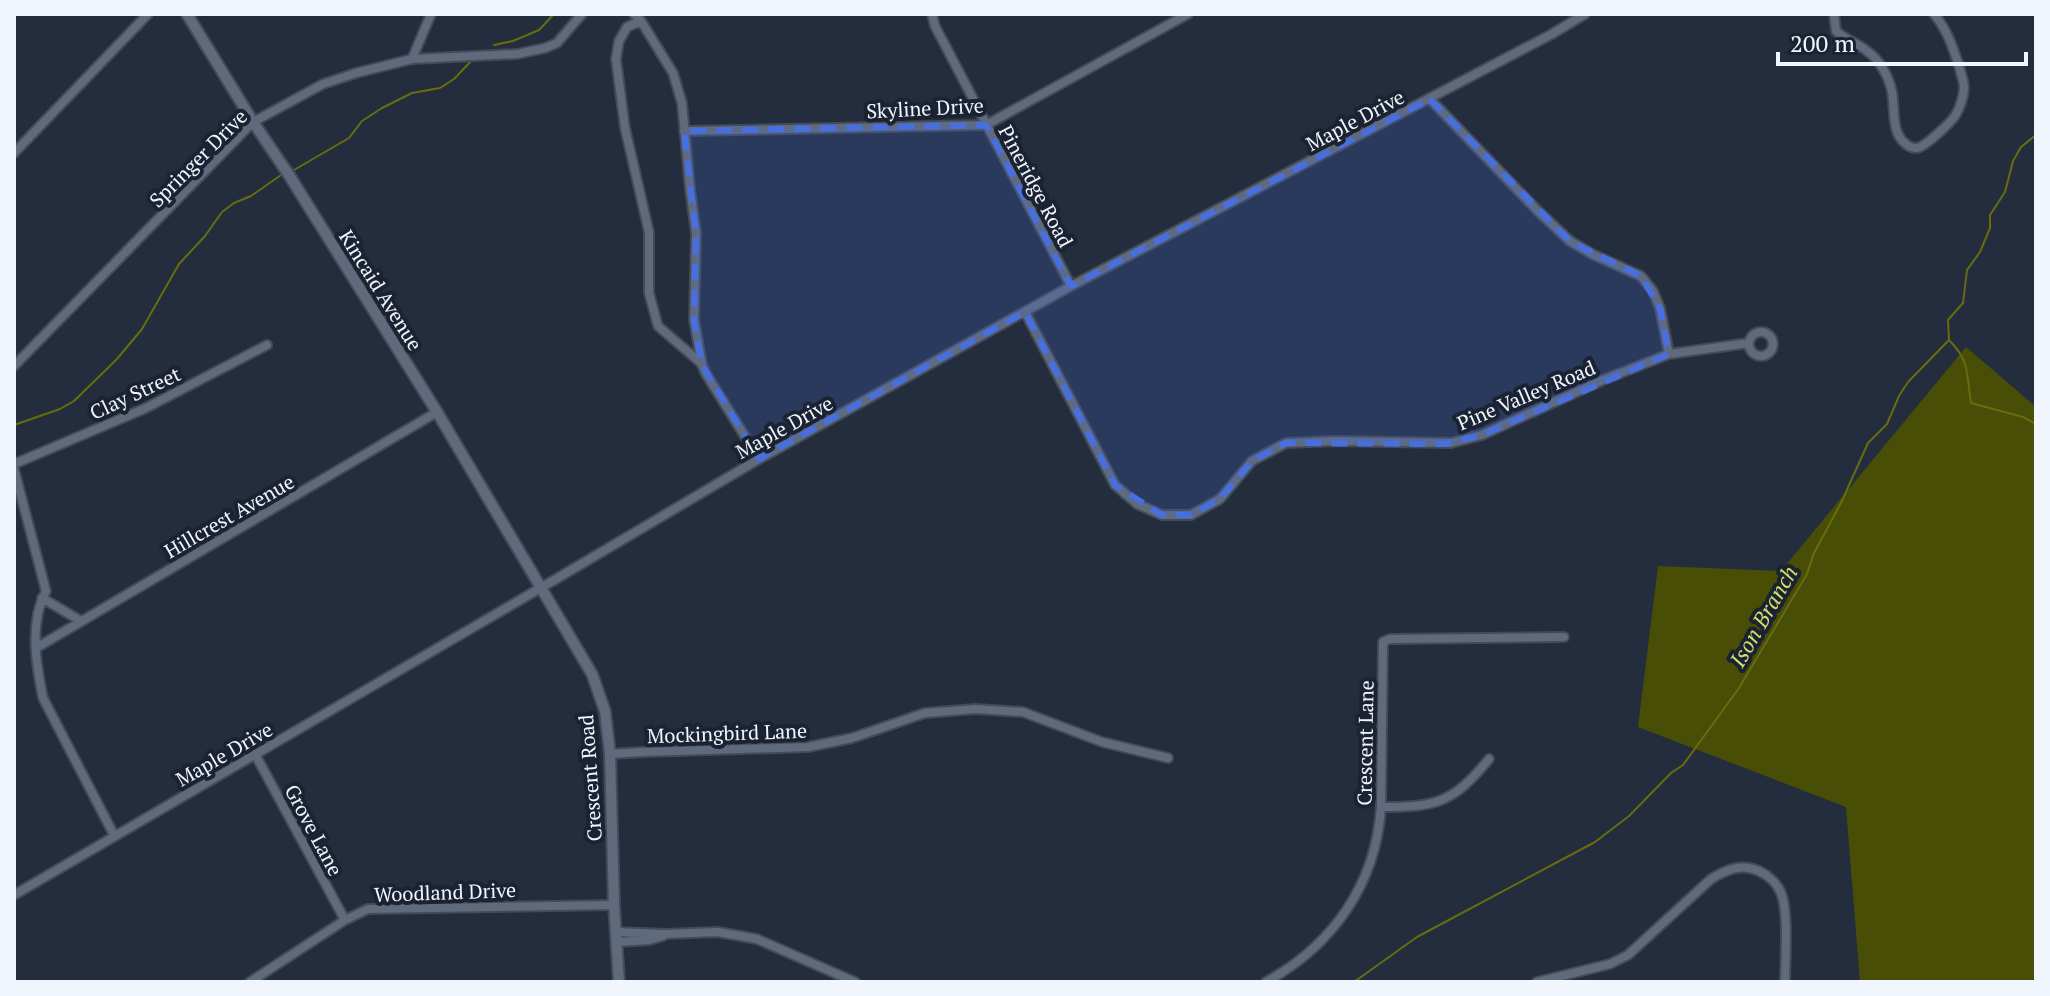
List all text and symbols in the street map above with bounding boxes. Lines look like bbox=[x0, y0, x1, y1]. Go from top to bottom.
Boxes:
scale bar bbox=[1778, 16, 2026, 66]
text: 200 m bbox=[1790, 27, 1855, 59]
street label: Maple Drive bbox=[1301, 83, 1409, 157]
street label: Skyline Drive bbox=[866, 91, 984, 125]
street label: Springer Drive bbox=[143, 103, 253, 213]
street label: Pineridge Road bbox=[992, 120, 1080, 252]
street label: Kincaid Avenue bbox=[333, 225, 429, 355]
street label: Pine Valley Road bbox=[1453, 354, 1599, 436]
street label: Clay Street bbox=[85, 360, 185, 426]
street label: Maple Drive bbox=[730, 389, 838, 465]
street label: Hillcrest Avenue bbox=[159, 468, 299, 564]
water label: Ison Branch bbox=[1722, 560, 1804, 673]
street label: Crescent Lane bbox=[1350, 680, 1380, 806]
street label: Crescent Road bbox=[572, 714, 608, 842]
street label: Maple Drive bbox=[171, 715, 277, 793]
street label: Mockingbird Lane bbox=[647, 717, 807, 749]
street label: Grove Lane bbox=[279, 780, 349, 880]
street label: Woodland Drive bbox=[373, 876, 517, 908]

